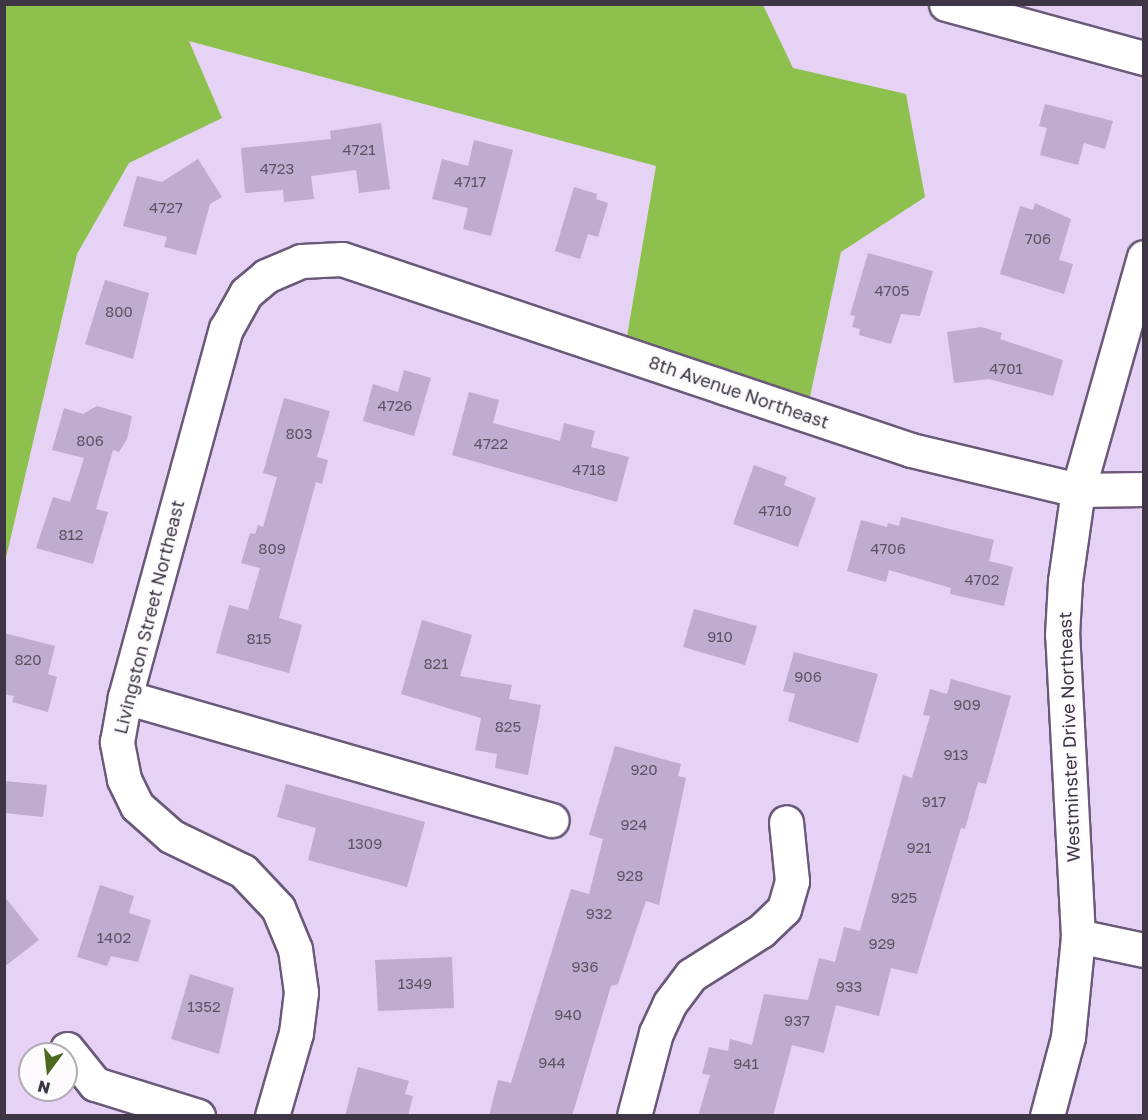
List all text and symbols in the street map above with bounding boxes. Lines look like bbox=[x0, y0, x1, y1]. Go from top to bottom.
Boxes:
house number: 4721 bbox=[342, 141, 376, 159]
house number: 4723 bbox=[260, 160, 294, 178]
house number: 4717 bbox=[454, 173, 486, 191]
house number: 4727 bbox=[149, 199, 183, 217]
house number: 706 bbox=[1025, 230, 1051, 248]
house number: 4705 bbox=[874, 282, 910, 300]
house number: 800 bbox=[105, 303, 133, 321]
street label: 8th Avenue Northeast bbox=[646, 351, 832, 433]
house number: 4701 bbox=[989, 360, 1023, 378]
house number: 4726 bbox=[378, 397, 412, 415]
house number: 803 bbox=[285, 425, 313, 443]
house number: 806 bbox=[76, 432, 104, 450]
house number: 4722 bbox=[474, 435, 508, 453]
house number: 4718 bbox=[572, 461, 606, 479]
street label: Livingston Street Northeast bbox=[109, 498, 189, 736]
house number: 4710 bbox=[758, 502, 792, 520]
house number: 812 bbox=[58, 526, 84, 544]
house number: 809 bbox=[258, 540, 286, 558]
house number: 4706 bbox=[870, 540, 906, 558]
house number: 4702 bbox=[964, 571, 1000, 589]
street label: Westminster Drive Northeast bbox=[1054, 611, 1084, 863]
house number: 910 bbox=[707, 628, 733, 646]
house number: 815 bbox=[246, 630, 272, 648]
house number: 820 bbox=[14, 651, 42, 669]
house number: 821 bbox=[423, 655, 449, 673]
house number: 906 bbox=[794, 668, 822, 686]
house number: 909 bbox=[953, 696, 981, 714]
house number: 825 bbox=[495, 718, 521, 736]
house number: 913 bbox=[943, 746, 969, 764]
house number: 920 bbox=[630, 761, 658, 779]
house number: 917 bbox=[922, 793, 946, 811]
house number: 924 bbox=[621, 816, 647, 834]
house number: 1309 bbox=[348, 835, 382, 853]
house number: 921 bbox=[906, 839, 932, 857]
house number: 928 bbox=[617, 867, 643, 885]
house number: 925 bbox=[891, 889, 917, 907]
house number: 932 bbox=[586, 905, 612, 923]
house number: 1402 bbox=[97, 929, 131, 947]
house number: 929 bbox=[869, 935, 895, 953]
house number: 936 bbox=[572, 958, 598, 976]
house number: 1349 bbox=[398, 975, 432, 993]
house number: 933 bbox=[836, 978, 862, 996]
house number: 1352 bbox=[187, 998, 221, 1016]
house number: 940 bbox=[554, 1006, 582, 1024]
house number: 937 bbox=[784, 1012, 810, 1030]
north arrow bbox=[18, 1042, 78, 1102]
house number: 944 bbox=[538, 1054, 566, 1072]
house number: 941 bbox=[733, 1055, 759, 1073]
text: N bbox=[35, 1076, 52, 1099]

